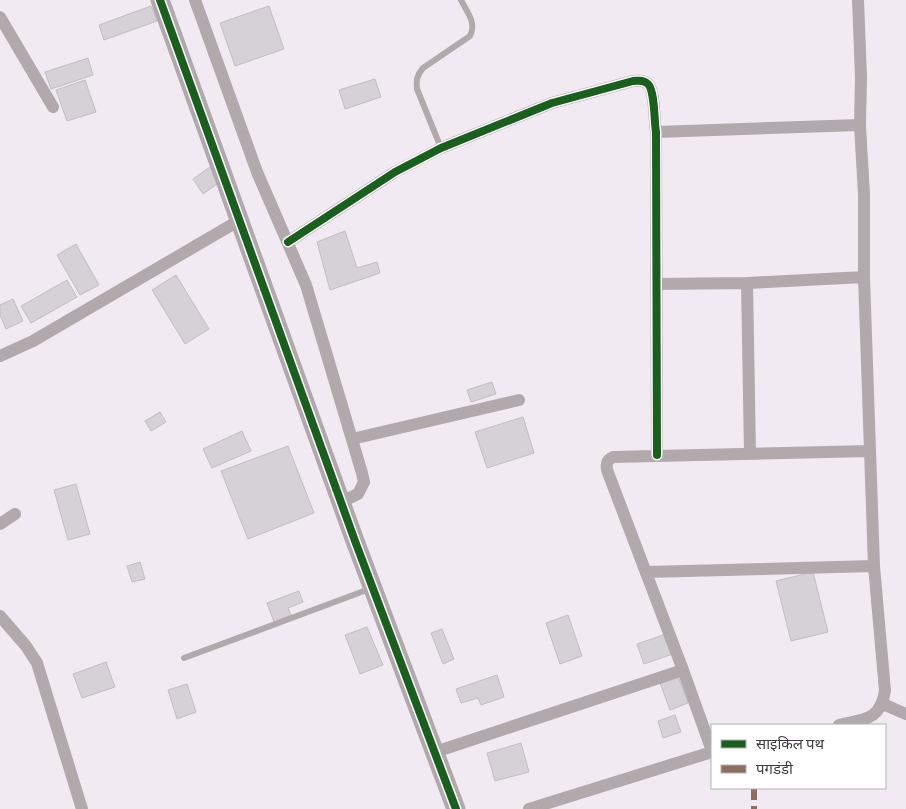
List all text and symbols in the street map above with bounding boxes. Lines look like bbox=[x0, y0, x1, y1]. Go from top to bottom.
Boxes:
legend bbox=[711, 724, 886, 789]
text: साइकिल पथ bbox=[756, 734, 824, 752]
text: पगडंडी bbox=[756, 759, 794, 777]

